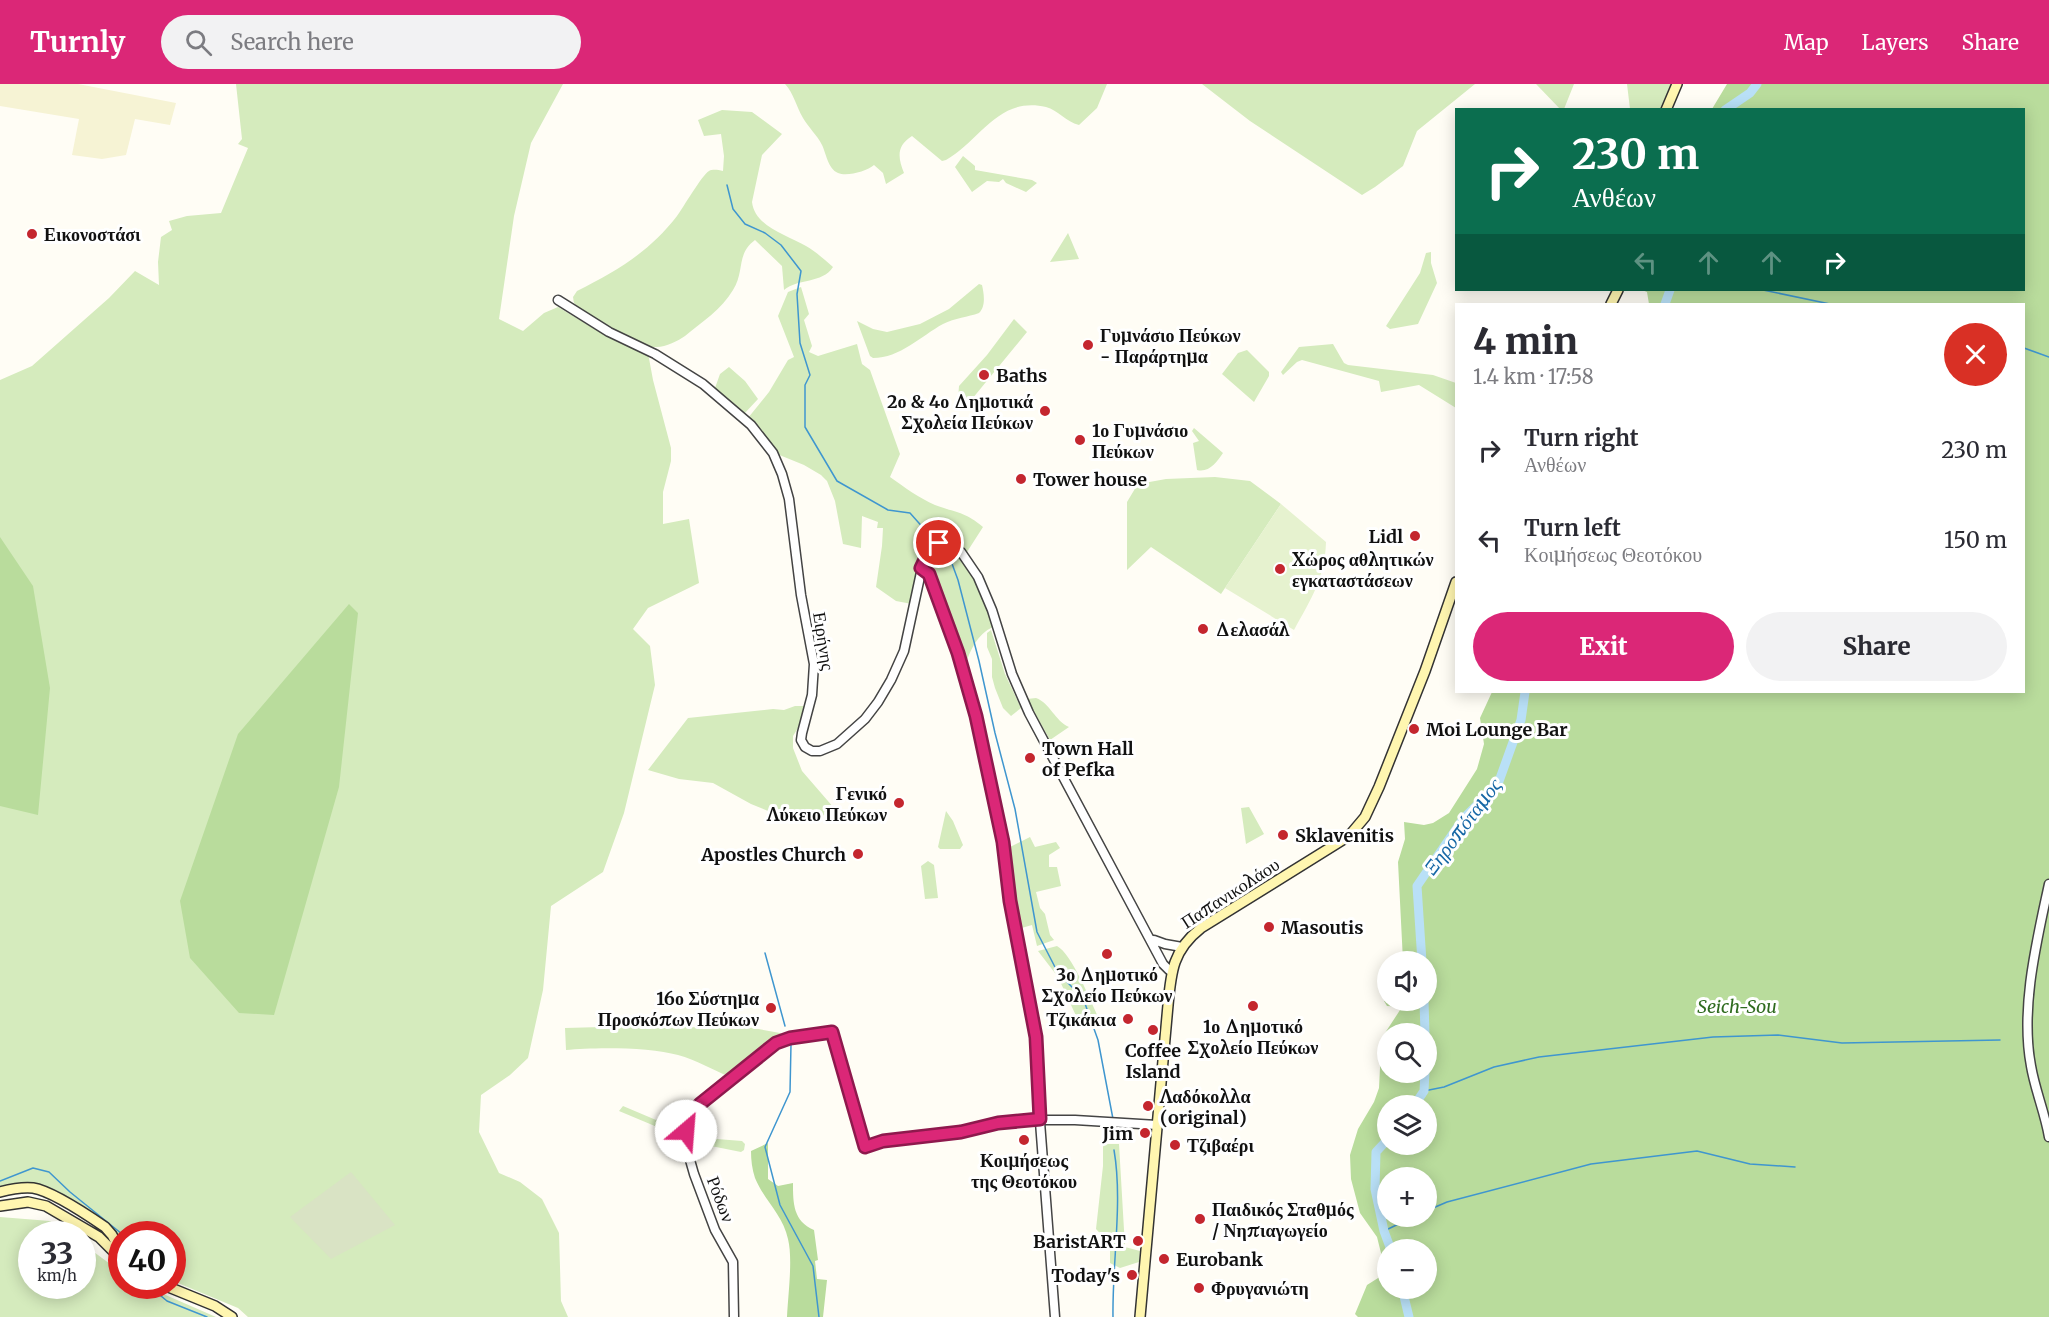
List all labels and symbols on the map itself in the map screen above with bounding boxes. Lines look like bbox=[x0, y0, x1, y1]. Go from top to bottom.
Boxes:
place label: Εικονοστάσι bbox=[44, 223, 141, 246]
marker: Εικονοστάσι bbox=[25, 227, 39, 241]
place label: Γυμνάσιο Πεύκων - Παράρτημα bbox=[1100, 324, 1241, 368]
marker: Γυμνάσιο Πεύκων - Παράρτημα bbox=[1081, 338, 1095, 352]
place label: Baths bbox=[996, 364, 1047, 387]
marker: Baths bbox=[977, 368, 991, 382]
place label: 2ο & 4ο Δημοτικά Σχολεία Πεύκων bbox=[887, 390, 1033, 434]
marker: 2ο & 4ο Δημοτικά Σχολεία Πεύκων bbox=[1038, 404, 1052, 418]
place label: 1ο Γυμνάσιο Πεύκων bbox=[1092, 419, 1188, 463]
marker: 1ο Γυμνάσιο Πεύκων bbox=[1073, 433, 1087, 447]
place label: Tower house bbox=[1033, 468, 1147, 491]
marker: Tower house bbox=[1014, 472, 1028, 486]
pin bbox=[913, 517, 964, 568]
place label: Lidl bbox=[1369, 525, 1403, 548]
marker: Lidl bbox=[1408, 529, 1422, 543]
place label: Χώρος αθλητικών εγκαταστάσεων bbox=[1292, 548, 1434, 592]
marker: Χώρος αθλητικών εγκαταστάσεων bbox=[1273, 562, 1287, 576]
street label: Ειρήνης bbox=[808, 610, 840, 672]
place label: Δελασάλ bbox=[1215, 618, 1290, 641]
marker: Δελασάλ bbox=[1196, 622, 1210, 636]
place label: Moi Lounge Bar bbox=[1426, 718, 1568, 741]
marker: Moi Lounge Bar bbox=[1407, 722, 1421, 736]
place label: Town Hall of Pefka bbox=[1042, 737, 1134, 781]
marker: Town Hall of Pefka bbox=[1023, 751, 1037, 765]
water label: Ξηροπόταμος bbox=[1418, 772, 1507, 879]
place label: Γενικό Λύκειο Πεύκων bbox=[766, 782, 887, 826]
marker: Γενικό Λύκειο Πεύκων bbox=[892, 796, 906, 810]
place label: Sklavenitis bbox=[1295, 824, 1394, 847]
marker: Sklavenitis bbox=[1276, 828, 1290, 842]
place label: Apostles Church bbox=[700, 843, 846, 866]
marker: Apostles Church bbox=[851, 847, 865, 861]
street label: Παπανικολάου bbox=[1176, 853, 1284, 933]
place label: Masoutis bbox=[1281, 916, 1364, 939]
marker: Masoutis bbox=[1262, 920, 1276, 934]
marker: 3ο Δημοτικό Σχολείο Πεύκων bbox=[1100, 947, 1114, 961]
place label: 3ο Δημοτικό Σχολείο Πεύκων bbox=[1042, 963, 1172, 1007]
place label: 16ο Σύστημα Προσκόπων Πεύκων bbox=[598, 987, 759, 1031]
park label: Seich-Sou bbox=[1697, 995, 1777, 1018]
marker: 1ο Δημοτικό Σχολείο Πεύκων bbox=[1246, 999, 1260, 1013]
marker: 16ο Σύστημα Προσκόπων Πεύκων bbox=[764, 1001, 778, 1015]
place label: Τζικάκια bbox=[1046, 1008, 1116, 1031]
marker: Τζικάκια bbox=[1121, 1012, 1135, 1026]
place label: 1ο Δημοτικό Σχολείο Πεύκων bbox=[1188, 1015, 1318, 1059]
marker: Coffee Island bbox=[1146, 1023, 1160, 1037]
place label: Coffee Island bbox=[1125, 1039, 1181, 1083]
place label: Λαδόκολλα (original) bbox=[1159, 1085, 1251, 1129]
position arrow bbox=[654, 1099, 718, 1163]
marker: Λαδόκολλα (original) bbox=[1141, 1099, 1155, 1113]
place label: Jim bbox=[1101, 1122, 1133, 1145]
marker: Jim bbox=[1138, 1126, 1152, 1140]
marker: Κοιμήσεως της Θεοτόκου bbox=[1017, 1133, 1031, 1147]
place label: Τζιβαέρι bbox=[1187, 1134, 1254, 1157]
marker: Τζιβαέρι bbox=[1168, 1138, 1182, 1152]
place label: Κοιμήσεως της Θεοτόκου bbox=[971, 1149, 1077, 1193]
street label: Ρόδων bbox=[702, 1173, 740, 1225]
place label: Παιδικός Σταθμός / Νηπιαγωγείο bbox=[1212, 1198, 1354, 1242]
marker: Παιδικός Σταθμός / Νηπιαγωγείο bbox=[1193, 1212, 1207, 1226]
speed limit sign: 40 bbox=[108, 1221, 186, 1299]
place label: BaristART bbox=[1033, 1230, 1126, 1253]
marker: BaristART bbox=[1131, 1234, 1145, 1248]
place label: Eurobank bbox=[1176, 1248, 1263, 1271]
marker: Eurobank bbox=[1157, 1252, 1171, 1266]
place label: Today's bbox=[1051, 1264, 1120, 1287]
marker: Today's bbox=[1125, 1268, 1139, 1282]
place label: Φρυγανιώτη bbox=[1211, 1277, 1309, 1300]
marker: Φρυγανιώτη bbox=[1192, 1281, 1206, 1295]

